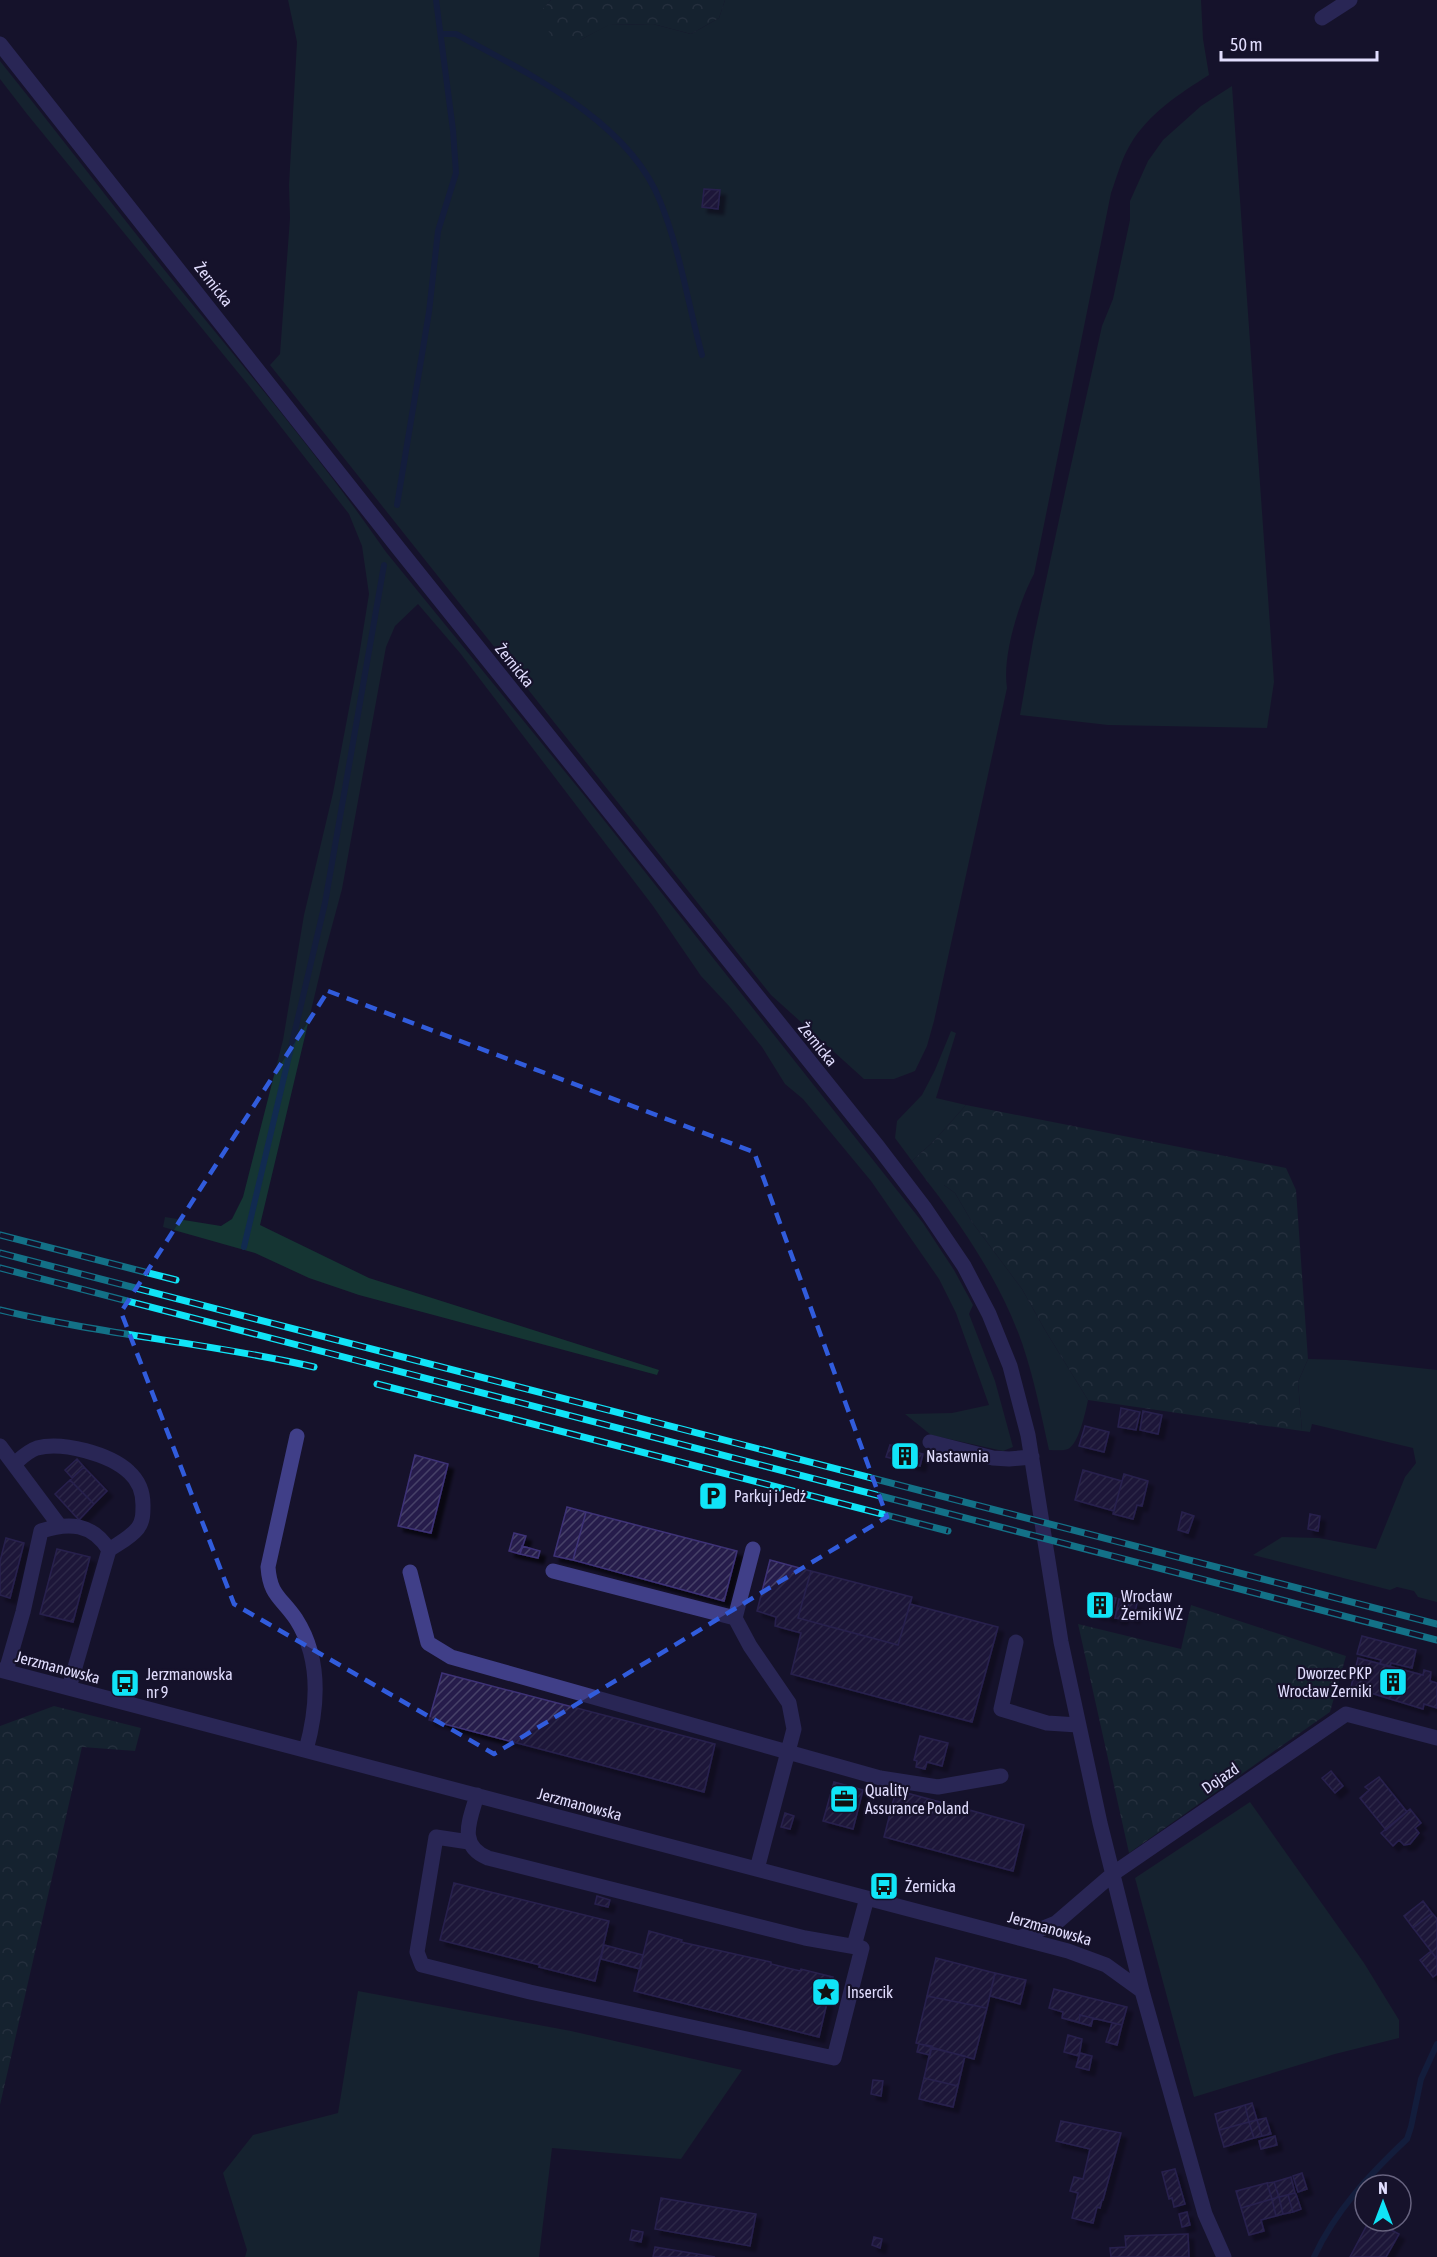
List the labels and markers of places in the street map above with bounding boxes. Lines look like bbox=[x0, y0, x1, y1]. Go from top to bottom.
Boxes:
building icon: Nastawnia bbox=[889, 1440, 921, 1472]
place label: Nastawnia bbox=[926, 1447, 989, 1465]
parking icon: Parkuj i Jedź bbox=[697, 1480, 729, 1512]
place label: Parkuj i Jedź bbox=[734, 1487, 806, 1506]
place label: Wrocław Żerniki WŻ bbox=[1121, 1587, 1183, 1623]
building icon: Wrocław Żerniki WŻ bbox=[1084, 1589, 1116, 1621]
place label: Dworzec PKP Wrocław Żerniki bbox=[1278, 1664, 1372, 1700]
place label: Jerzmanowska nr 9 bbox=[146, 1665, 233, 1701]
building icon: Dworzec PKP Wrocław Żerniki bbox=[1377, 1666, 1409, 1698]
bus stop icon: Jerzmanowska nr 9 bbox=[109, 1667, 141, 1699]
place label: Quality Assurance Poland bbox=[865, 1781, 969, 1817]
office icon: Quality Assurance Poland bbox=[828, 1783, 860, 1815]
bus stop icon: Żernicka bbox=[868, 1870, 900, 1902]
place label: Żernicka bbox=[905, 1877, 956, 1895]
place icon: Insercik bbox=[810, 1976, 842, 2008]
place label: Insercik bbox=[847, 1983, 893, 2001]

